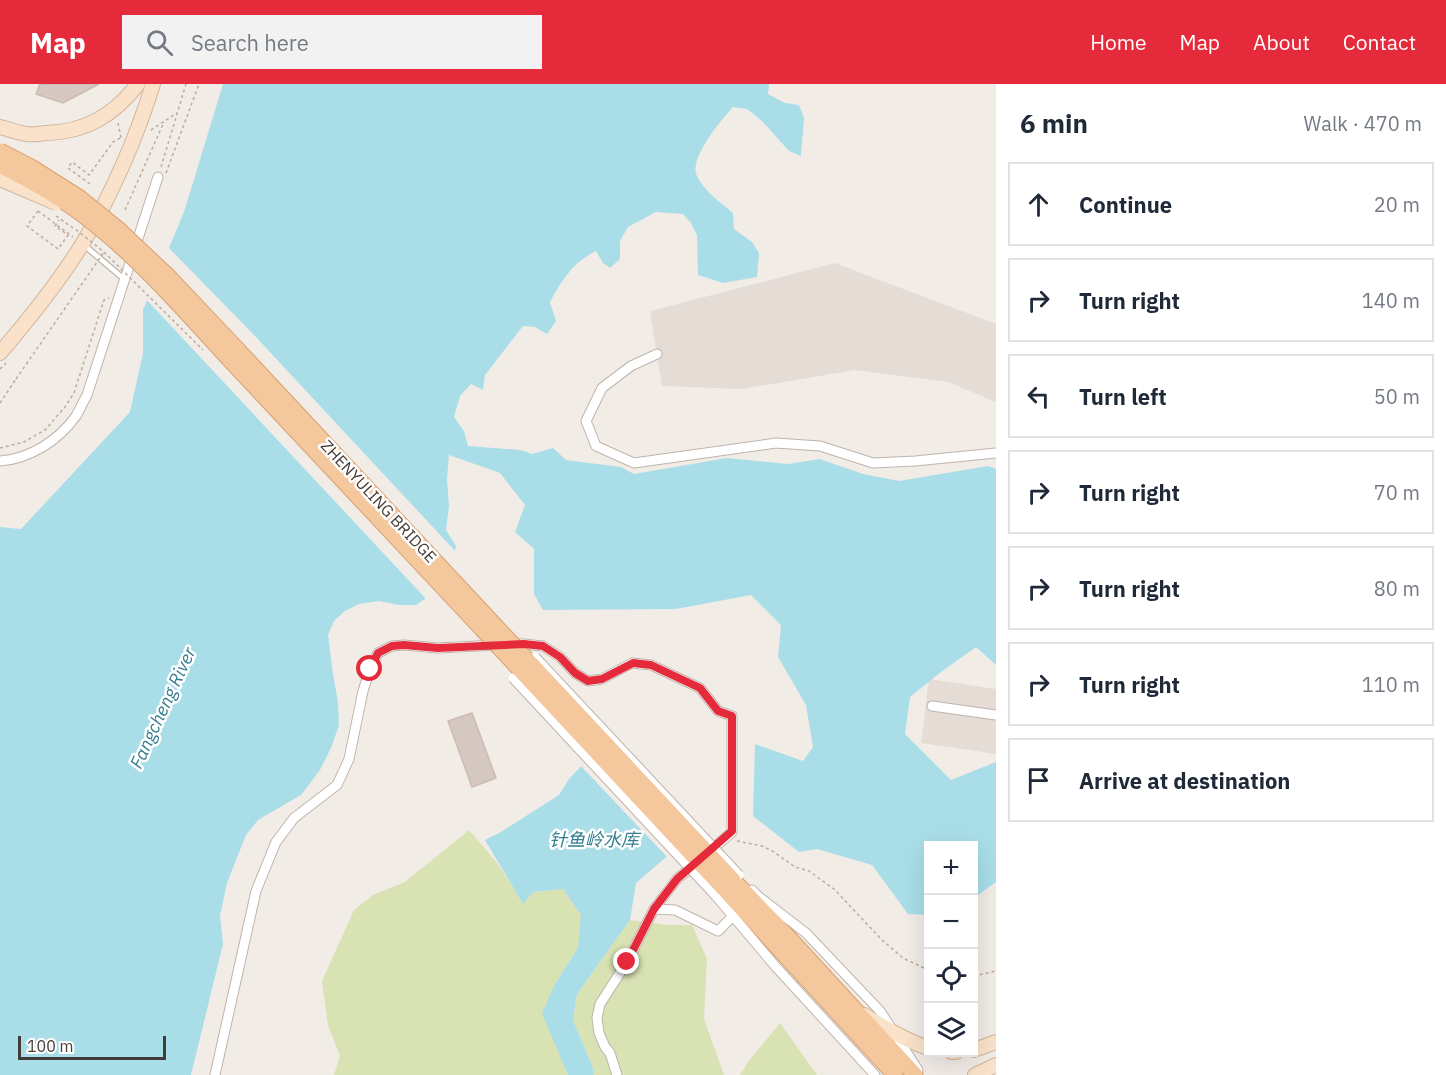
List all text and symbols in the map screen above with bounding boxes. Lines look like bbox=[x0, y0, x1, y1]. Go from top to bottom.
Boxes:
search box bbox=[122, 15, 542, 69]
text: Map bbox=[30, 24, 86, 61]
icon: search bbox=[143, 26, 176, 59]
text: Search here bbox=[191, 28, 309, 57]
text: Home bbox=[1090, 28, 1147, 56]
text: Map bbox=[1180, 28, 1220, 56]
text: About bbox=[1253, 28, 1310, 56]
text: Contact bbox=[1343, 28, 1416, 56]
text: 6 min bbox=[1020, 106, 1088, 140]
text: Walk · 470 m bbox=[1304, 110, 1422, 137]
icon: ahead bbox=[1022, 188, 1055, 221]
text: Continue bbox=[1079, 190, 1172, 219]
text: 20 m bbox=[1374, 191, 1420, 218]
icon: right bbox=[1022, 284, 1055, 317]
text: Turn right bbox=[1079, 286, 1180, 315]
text: 140 m bbox=[1362, 287, 1420, 314]
icon: left bbox=[1022, 380, 1055, 413]
text: Turn left bbox=[1079, 382, 1167, 411]
text: 50 m bbox=[1374, 383, 1420, 410]
street label: ZHENYULING BRIDGE bbox=[317, 436, 441, 566]
icon: right bbox=[1022, 476, 1055, 509]
text: Turn right bbox=[1079, 478, 1180, 507]
text: 70 m bbox=[1374, 479, 1420, 506]
icon: right bbox=[1022, 572, 1055, 605]
text: Turn right bbox=[1079, 574, 1180, 603]
text: 80 m bbox=[1374, 575, 1420, 602]
water label: Fangcheng River bbox=[124, 643, 201, 772]
route start bbox=[356, 655, 382, 681]
icon: right bbox=[1022, 668, 1055, 701]
text: Turn right bbox=[1079, 670, 1180, 699]
text: 110 m bbox=[1362, 671, 1420, 698]
icon: arrive bbox=[1022, 764, 1055, 797]
text: Arrive at destination bbox=[1079, 766, 1290, 795]
water label: 针鱼岭水库 bbox=[549, 828, 642, 851]
map controls bbox=[924, 841, 978, 1057]
button: + bbox=[924, 841, 978, 895]
button: − bbox=[924, 895, 978, 949]
route end bbox=[613, 948, 639, 974]
button: locate bbox=[924, 949, 978, 1003]
button: layers bbox=[924, 1003, 978, 1057]
scale bar bbox=[18, 1033, 166, 1060]
text: 100 m bbox=[27, 1036, 74, 1056]

